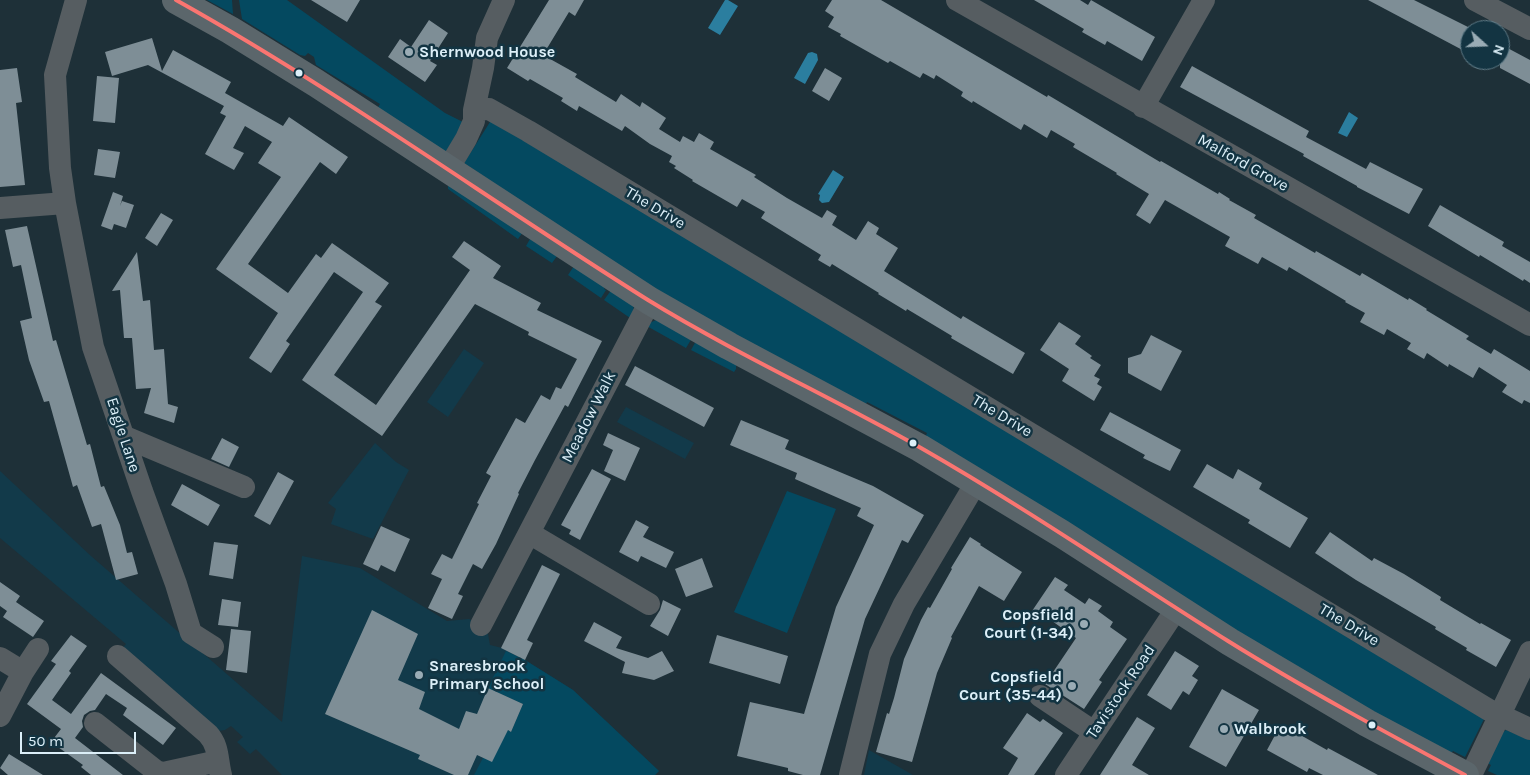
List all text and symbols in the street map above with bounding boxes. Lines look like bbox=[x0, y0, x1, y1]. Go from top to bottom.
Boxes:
north arrow bbox=[1460, 20, 1510, 70]
place label: Shernwood House bbox=[419, 42, 555, 62]
text: N bbox=[1489, 42, 1508, 58]
marker: Shernwood House bbox=[403, 46, 415, 58]
unlabelled marker bbox=[294, 68, 304, 78]
street label: Malford Grove bbox=[1194, 130, 1292, 196]
street label: The Drive bbox=[621, 183, 689, 233]
street label: Meadow Walk bbox=[558, 368, 620, 466]
street label: The Drive bbox=[968, 391, 1036, 441]
street label: Eagle Lane bbox=[102, 395, 144, 475]
unlabelled marker bbox=[908, 438, 918, 448]
street label: The Drive bbox=[1315, 600, 1383, 650]
place label: Copsfield Court (1-34) bbox=[984, 605, 1074, 643]
marker: Copsfield Court (1-34) bbox=[1078, 618, 1090, 630]
street label: Tavistock Road bbox=[1082, 641, 1160, 743]
place label: Snaresbrook Primary School bbox=[429, 656, 544, 694]
place label: Copsfield Court (35-44) bbox=[959, 667, 1062, 705]
marker: Snaresbrook Primary School bbox=[413, 669, 425, 681]
marker: Copsfield Court (35-44) bbox=[1066, 680, 1078, 692]
place label: Walbrook bbox=[1234, 719, 1306, 739]
unlabelled marker bbox=[1367, 720, 1377, 730]
scale bar bbox=[22, 722, 139, 754]
marker: Walbrook bbox=[1218, 723, 1230, 735]
text: 50 m bbox=[28, 732, 63, 750]

